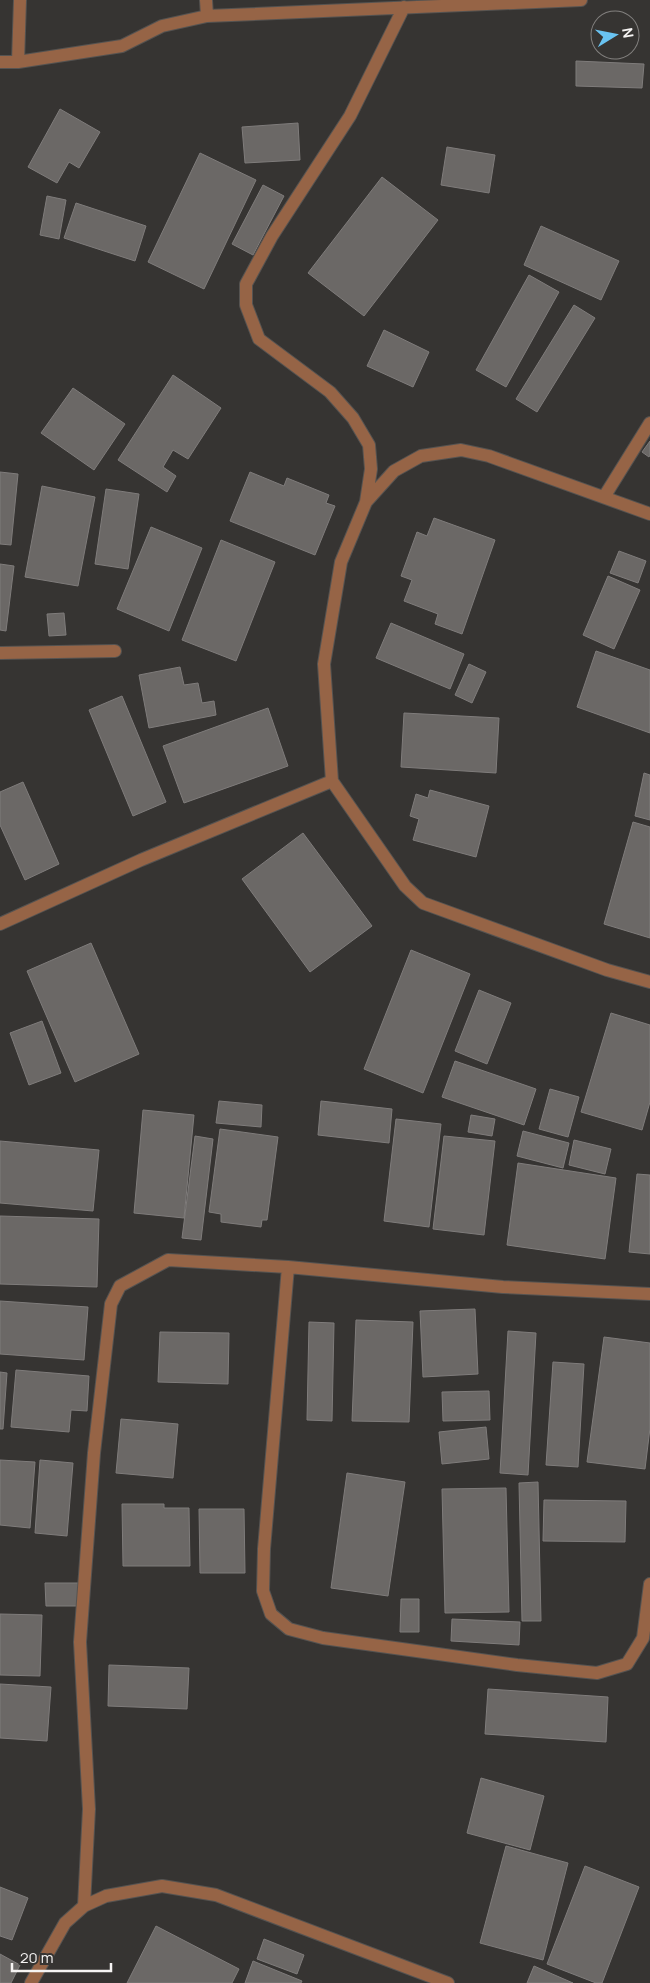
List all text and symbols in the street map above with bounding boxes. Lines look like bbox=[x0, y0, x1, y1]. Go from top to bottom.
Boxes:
north arrow bbox=[590, 10, 640, 60]
text: N bbox=[618, 26, 639, 39]
scale bar bbox=[12, 1940, 111, 1972]
text: 20 m bbox=[20, 1947, 53, 1968]

